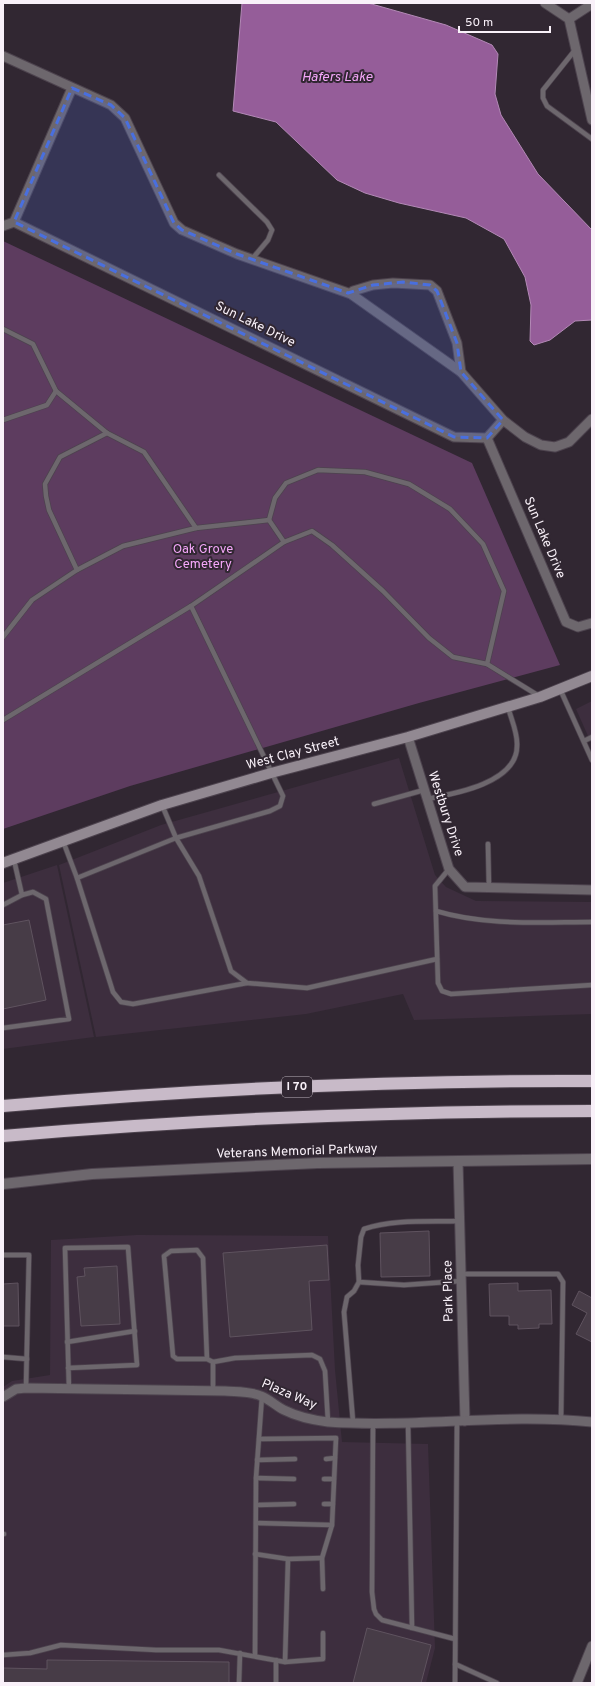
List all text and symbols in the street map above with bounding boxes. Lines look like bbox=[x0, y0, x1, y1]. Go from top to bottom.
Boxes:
scale bar bbox=[459, 8, 550, 34]
text: 50 m bbox=[465, 15, 493, 31]
water label: Hafers Lake bbox=[302, 69, 373, 86]
street label: Sun Lake Drive bbox=[212, 299, 298, 351]
street label: Sun Lake Drive bbox=[520, 495, 568, 581]
park label: Oak Grove Cemetery bbox=[173, 542, 233, 573]
street label: West Clay Street bbox=[245, 734, 341, 774]
street label: Westbury Drive bbox=[424, 769, 466, 859]
road number: I 70 bbox=[282, 1077, 312, 1097]
street label: Veterans Memorial Parkway bbox=[216, 1141, 378, 1163]
street label: Park Place bbox=[440, 1260, 458, 1322]
street label: Plaza Way bbox=[259, 1376, 319, 1414]

